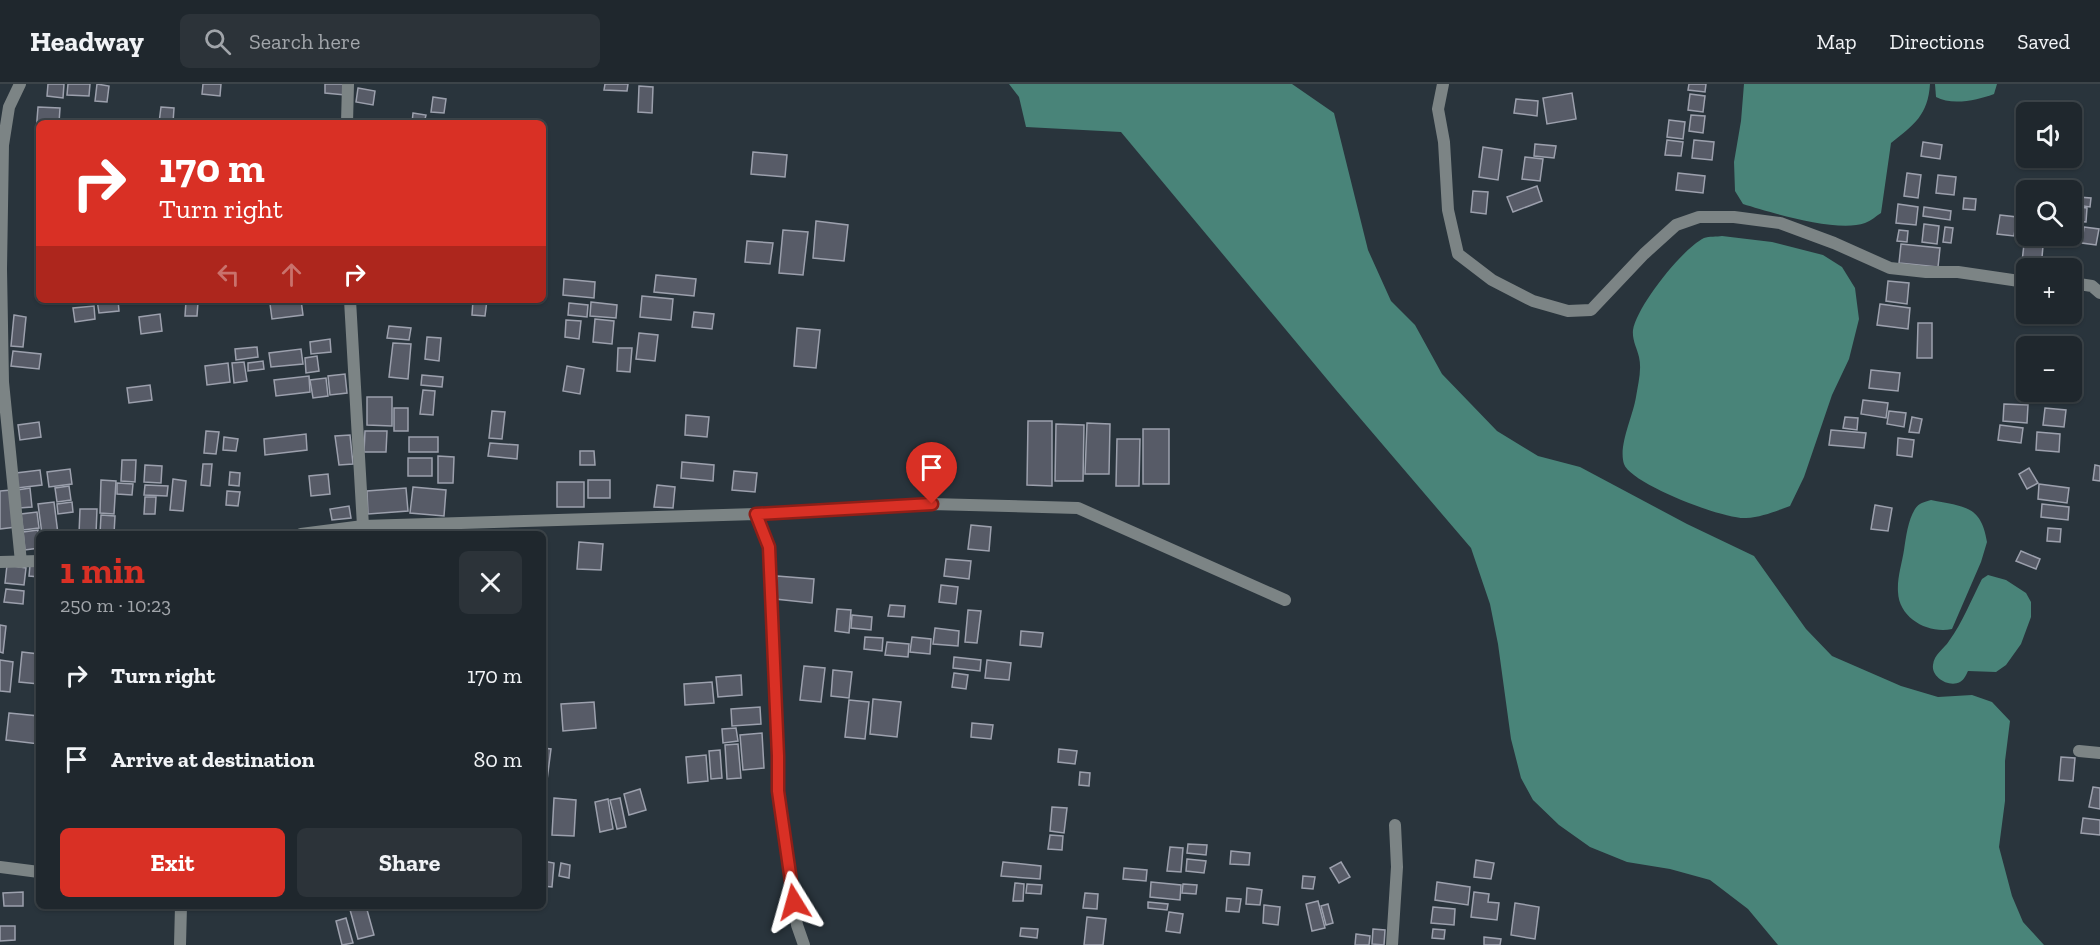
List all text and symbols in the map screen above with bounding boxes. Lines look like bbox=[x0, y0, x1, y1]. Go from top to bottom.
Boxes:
search box bbox=[180, 14, 600, 68]
text: Headway bbox=[30, 25, 144, 58]
icon: search bbox=[201, 25, 234, 58]
text: Search here bbox=[249, 28, 360, 55]
text: Map bbox=[1817, 29, 1857, 54]
text: Directions bbox=[1890, 29, 1984, 54]
text: Saved bbox=[2017, 29, 2070, 54]
map controls bbox=[2016, 102, 2082, 402]
button: sound bbox=[2016, 102, 2082, 168]
text: 170 m bbox=[159, 142, 265, 193]
icon: right bbox=[60, 144, 138, 222]
button: search bbox=[2016, 180, 2082, 246]
text: Turn right bbox=[159, 193, 283, 225]
icon: left bbox=[212, 258, 245, 291]
icon: ahead bbox=[275, 258, 308, 291]
icon: right bbox=[338, 258, 371, 291]
button: + bbox=[2016, 258, 2082, 324]
button: − bbox=[2016, 336, 2082, 402]
pin bbox=[906, 442, 957, 504]
icon: arrive bbox=[915, 451, 948, 484]
text: 1 min bbox=[60, 549, 145, 592]
button: close bbox=[459, 551, 522, 614]
text: 250 m · 10:23 bbox=[60, 593, 171, 617]
icon: right bbox=[60, 659, 93, 692]
text: Turn right bbox=[111, 662, 215, 689]
text: 170 m bbox=[467, 662, 522, 689]
icon: arrive bbox=[60, 743, 93, 776]
text: Arrive at destination bbox=[111, 746, 314, 773]
text: 80 m bbox=[474, 746, 522, 773]
button: Exit bbox=[60, 828, 285, 897]
button: Share bbox=[297, 828, 522, 897]
position arrow bbox=[762, 870, 826, 934]

